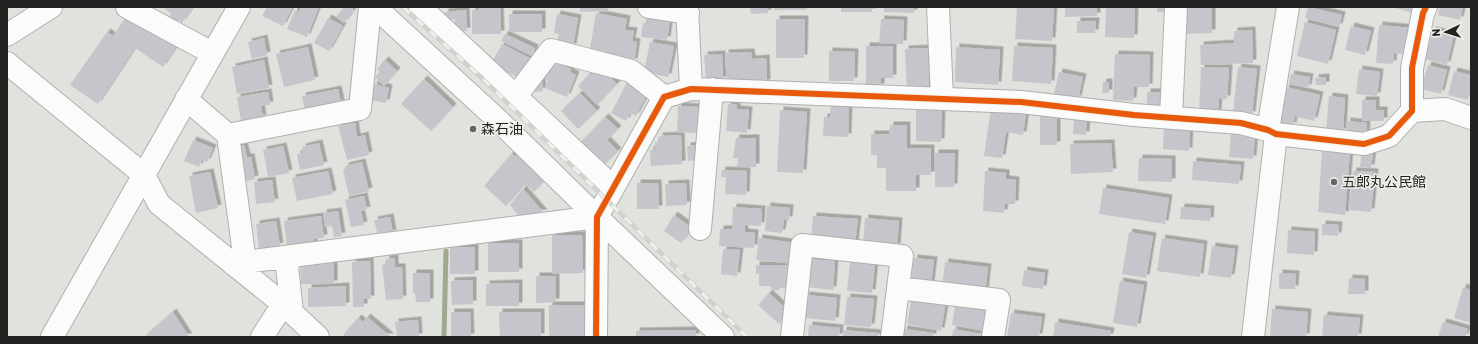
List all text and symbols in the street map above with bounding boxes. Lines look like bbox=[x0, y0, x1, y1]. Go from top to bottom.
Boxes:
north arrow bbox=[1426, 12, 1466, 52]
text: N bbox=[1430, 28, 1443, 37]
place label: 森石油 bbox=[481, 121, 523, 138]
marker: 森石油 bbox=[468, 124, 478, 134]
place label: 五郎丸公民館 bbox=[1342, 174, 1426, 191]
marker: 五郎丸公民館 bbox=[1329, 177, 1339, 187]

